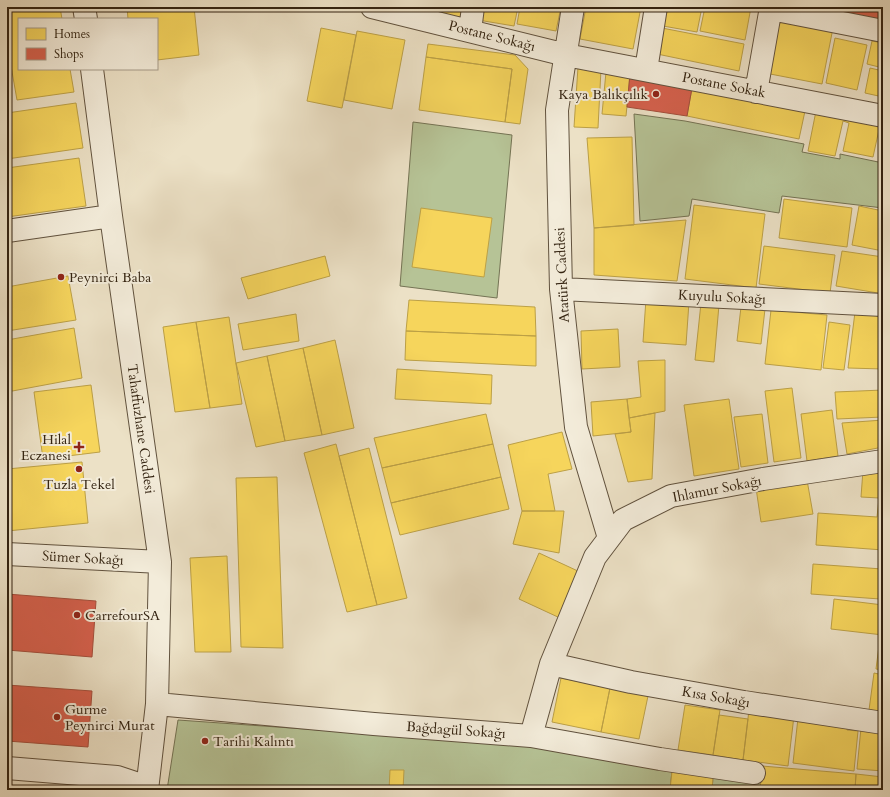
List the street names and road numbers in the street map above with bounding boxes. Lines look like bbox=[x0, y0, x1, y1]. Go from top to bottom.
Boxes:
street label: Postane Sokağı bbox=[447, 16, 538, 56]
street label: Postane Sokak bbox=[681, 68, 768, 103]
street label: Atatürk Caddesi bbox=[550, 227, 574, 323]
street label: Kuyulu Sokağı bbox=[678, 285, 767, 309]
street label: Tahaffuzhane Caddesi bbox=[122, 363, 160, 495]
street label: Ihlamur Sokağı bbox=[671, 471, 763, 507]
street label: Sümer Sokağı bbox=[42, 546, 124, 570]
street label: Kısa Sokağı bbox=[680, 682, 752, 712]
street label: Bağdagül Sokağı bbox=[406, 717, 506, 743]

